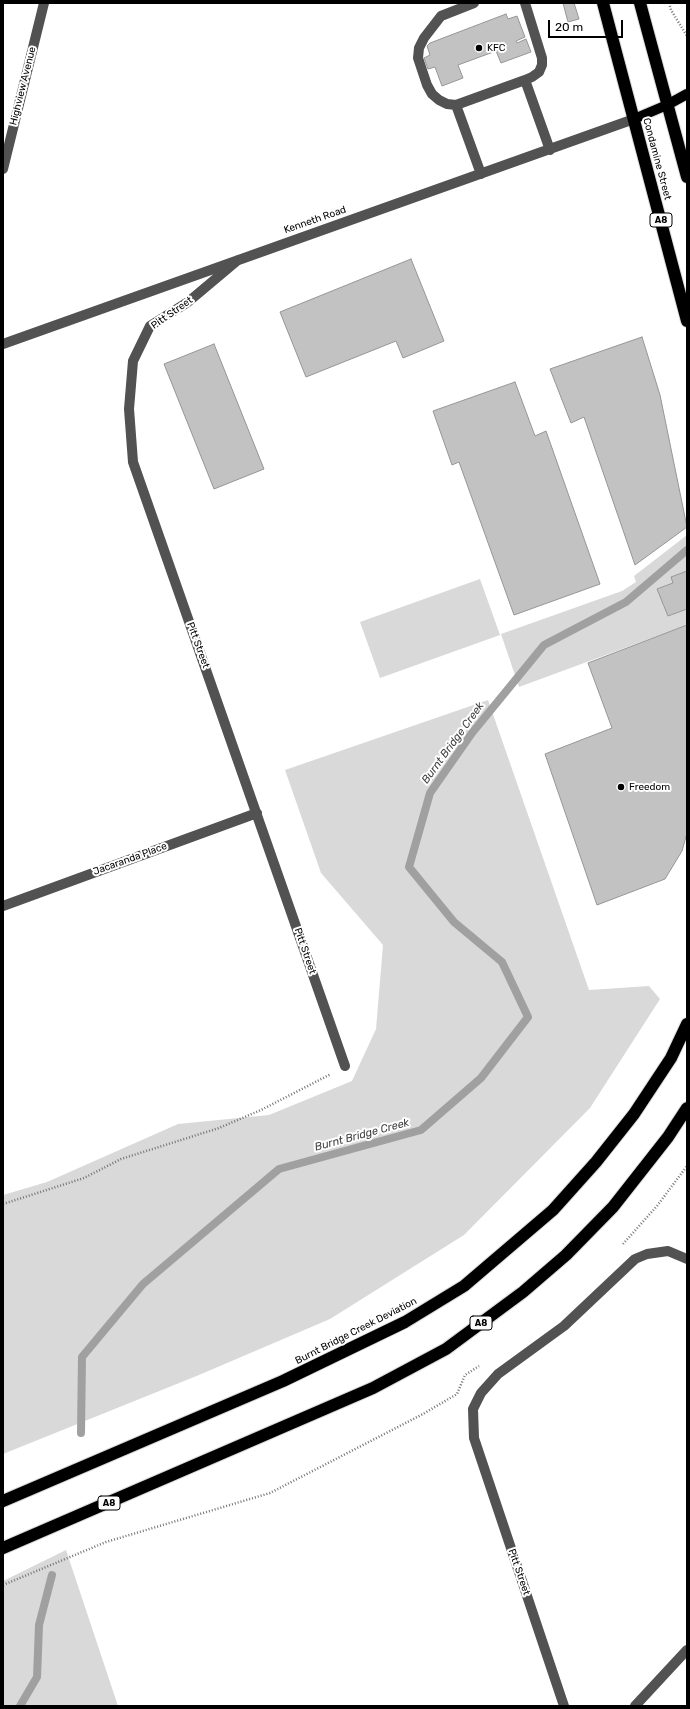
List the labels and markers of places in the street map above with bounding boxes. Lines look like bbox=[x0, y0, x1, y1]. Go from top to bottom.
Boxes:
place label: KFC bbox=[487, 42, 505, 54]
marker: KFC bbox=[474, 43, 484, 53]
place label: Freedom bbox=[629, 781, 670, 793]
marker: Freedom bbox=[616, 782, 626, 792]

